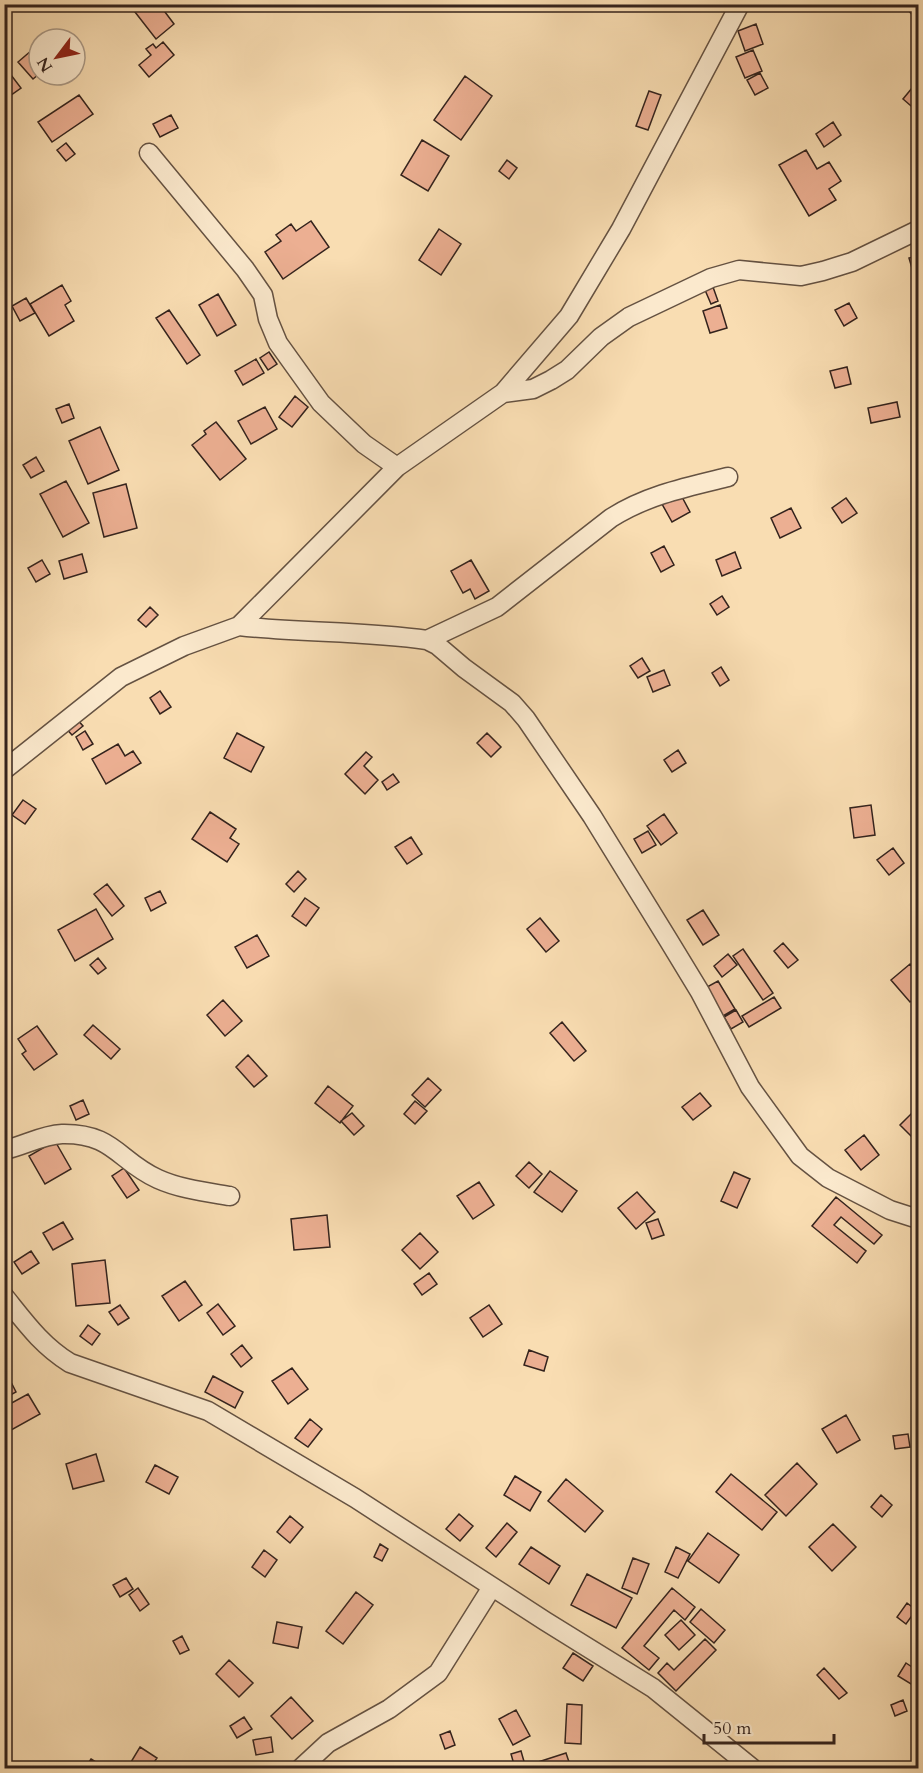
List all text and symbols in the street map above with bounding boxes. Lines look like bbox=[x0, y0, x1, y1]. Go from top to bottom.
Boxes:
north arrow bbox=[27, 27, 87, 87]
text: N bbox=[32, 53, 58, 76]
scale bar bbox=[704, 1707, 834, 1745]
text: 50 m bbox=[713, 1716, 752, 1741]

